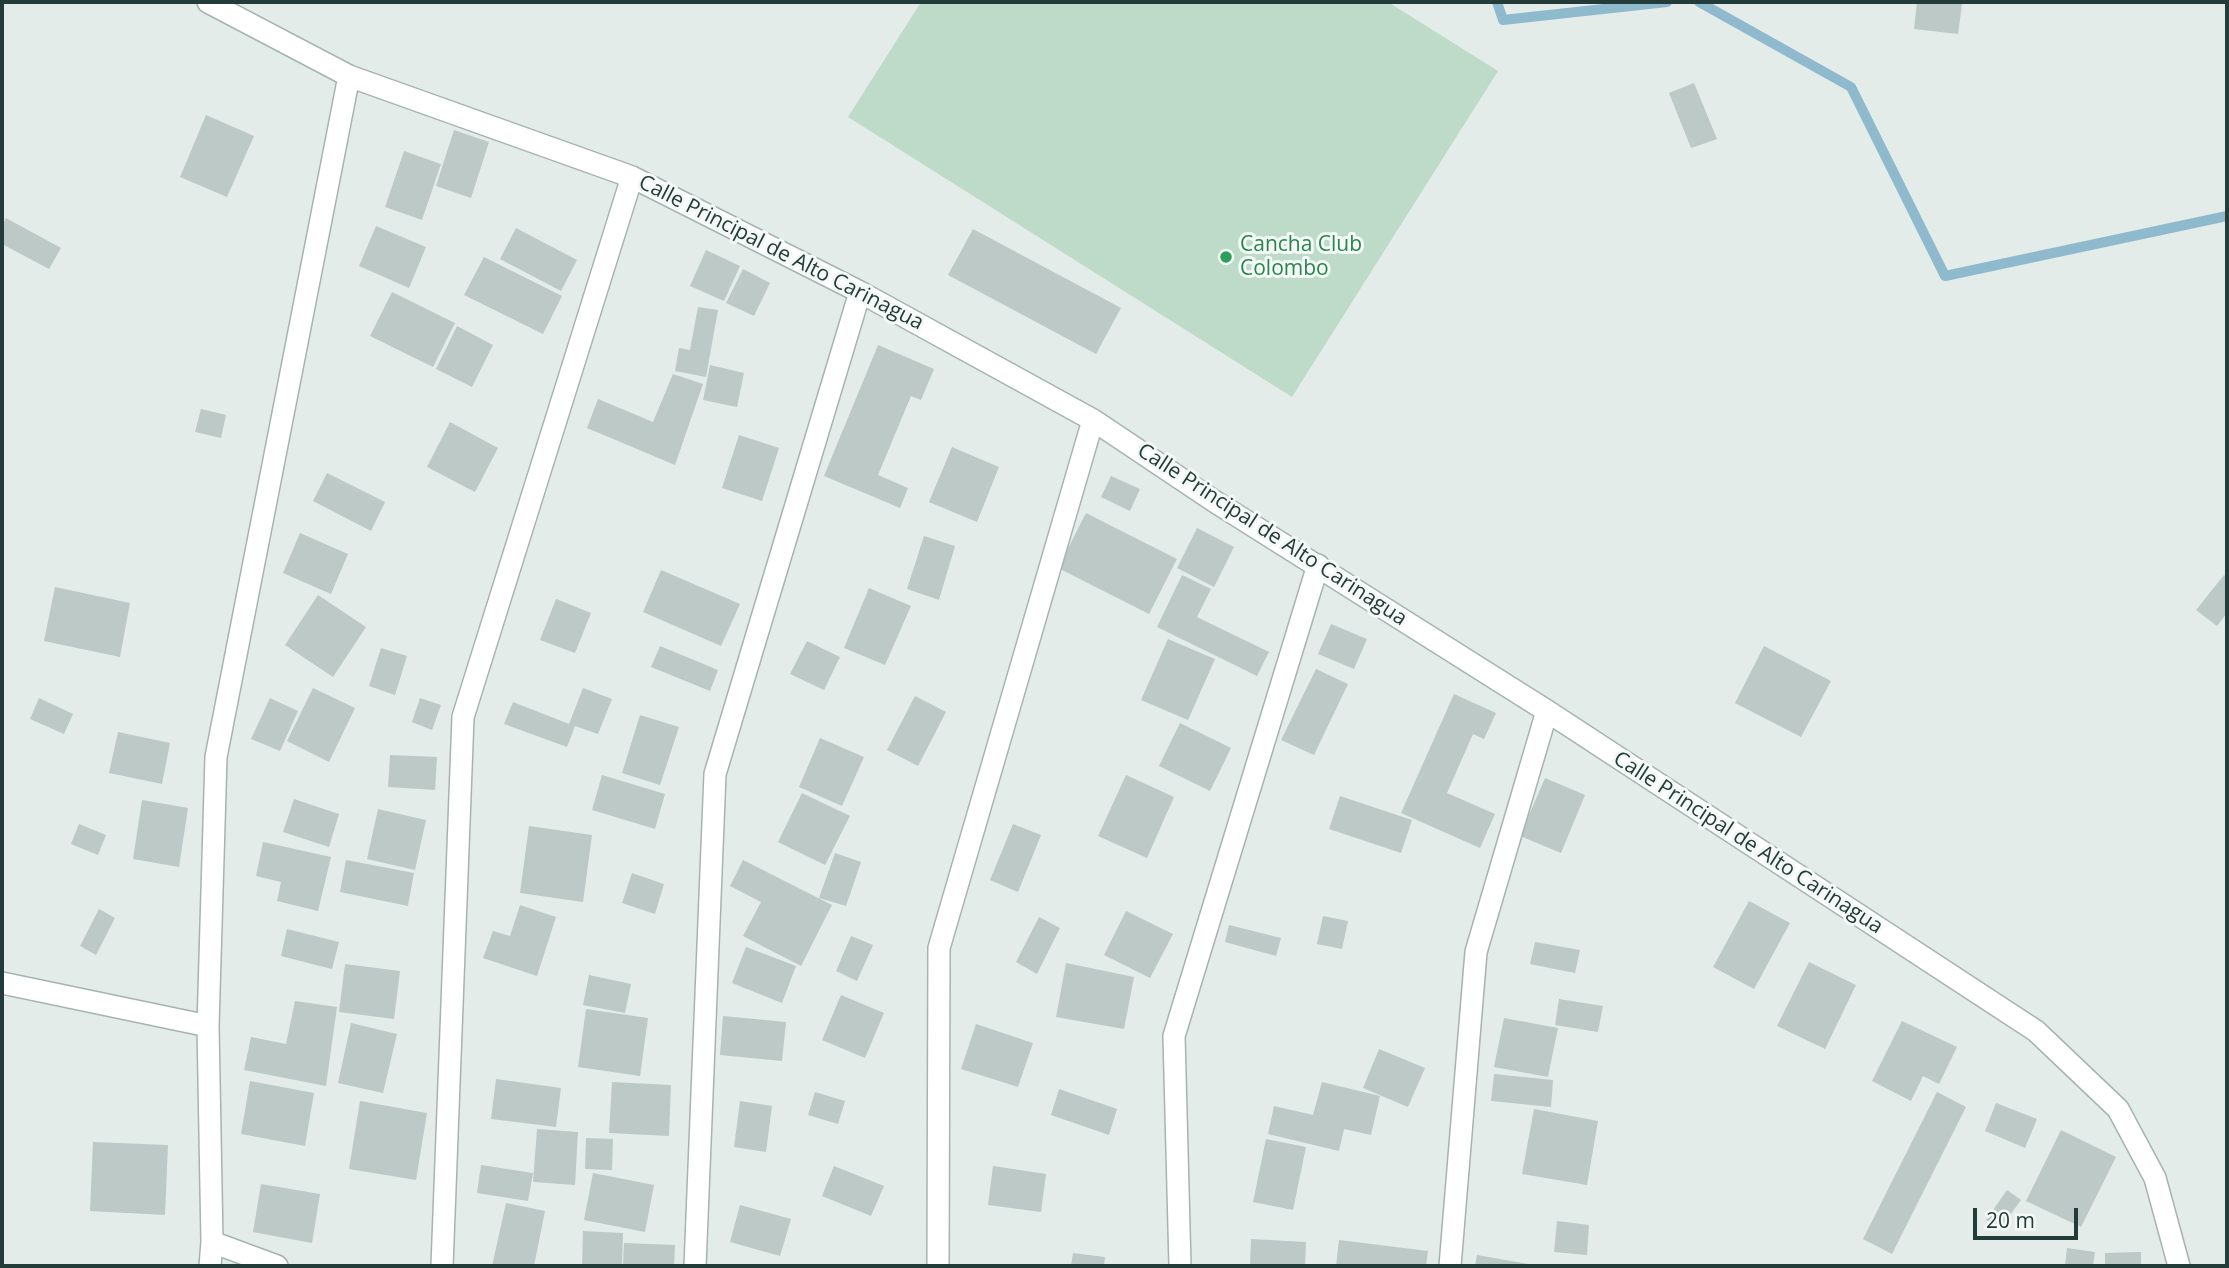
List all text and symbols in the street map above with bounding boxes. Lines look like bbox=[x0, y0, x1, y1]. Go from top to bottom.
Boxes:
street label: Calle Principal de Alto Carinagua bbox=[634, 170, 928, 336]
place label: Cancha Club Colombo bbox=[1240, 232, 1362, 282]
marker: Cancha Club Colombo bbox=[1218, 249, 1234, 265]
street label: Calle Principal de Alto Carinagua bbox=[1133, 438, 1411, 632]
street label: Calle Principal de Alto Carinagua bbox=[1609, 746, 1887, 940]
scale bar bbox=[1977, 1194, 2082, 1238]
text: 20 m bbox=[1986, 1206, 2035, 1234]

